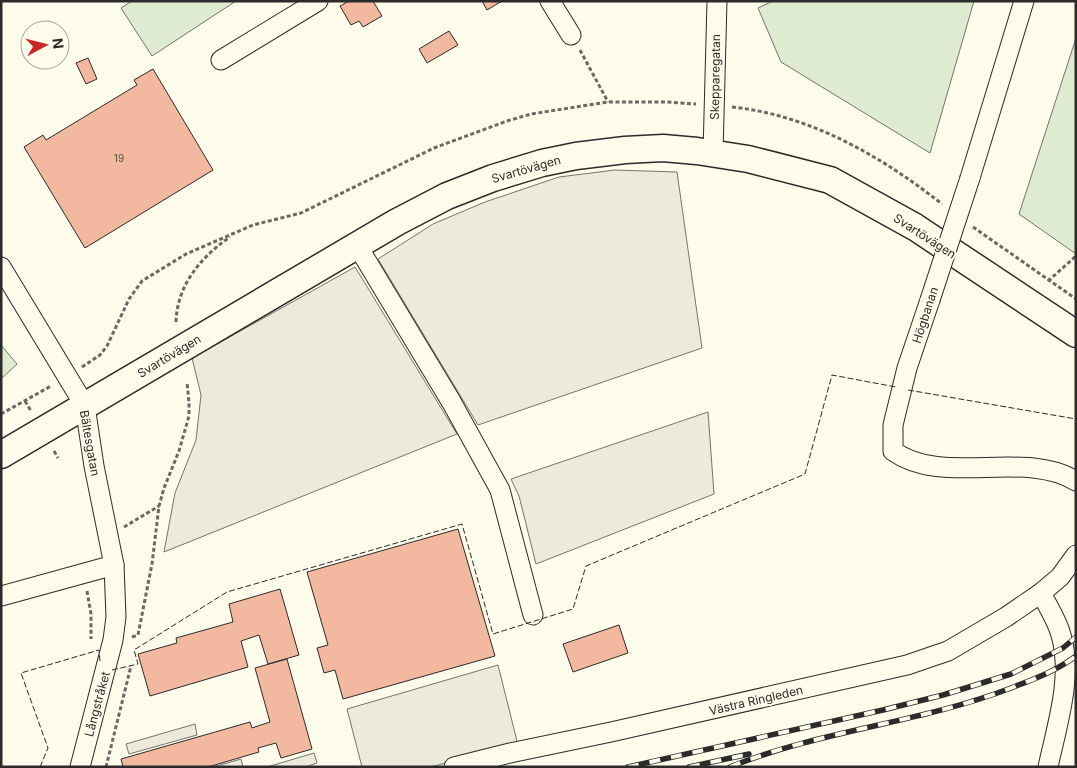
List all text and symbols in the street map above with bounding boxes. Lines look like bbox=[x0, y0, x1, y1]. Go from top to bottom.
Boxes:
north arrow bbox=[20, 20, 70, 70]
street label: Skepparegatan bbox=[707, 34, 723, 120]
text: N bbox=[49, 37, 67, 50]
house number: 19 bbox=[114, 152, 124, 164]
street label: Svartövägen bbox=[490, 152, 562, 186]
street label: Svartövägen bbox=[891, 210, 959, 262]
street label: Högbanan bbox=[909, 285, 941, 345]
street label: Svartövägen bbox=[135, 331, 203, 381]
street label: Bältesgatan bbox=[77, 409, 103, 477]
street label: Långstråket bbox=[81, 670, 113, 738]
street label: Västra Ringleden bbox=[708, 682, 804, 718]

